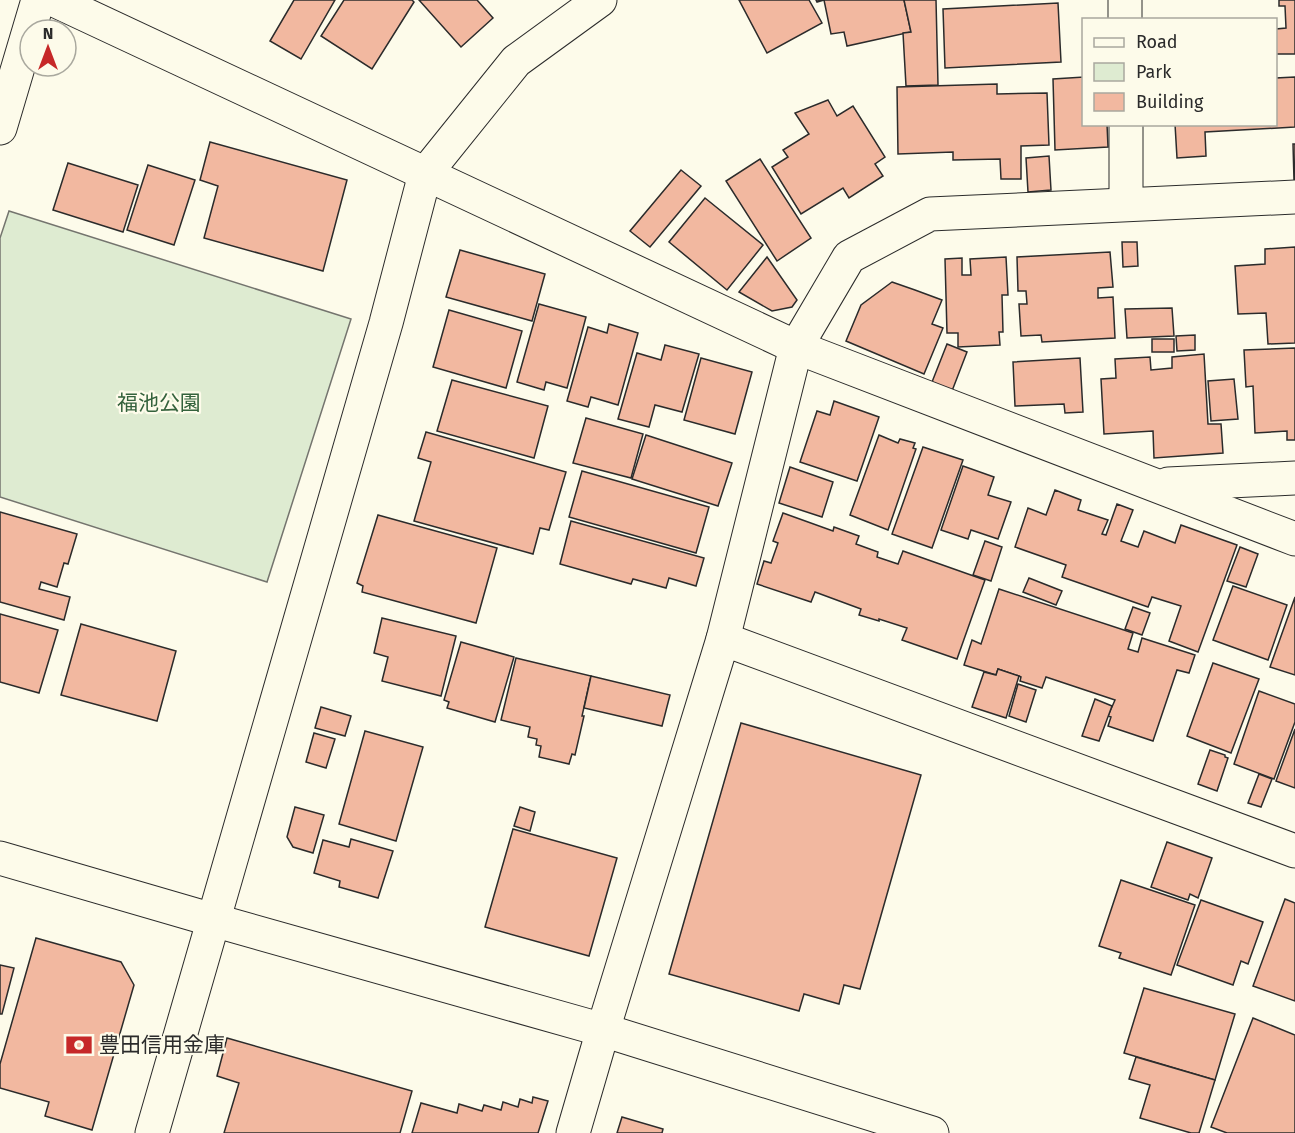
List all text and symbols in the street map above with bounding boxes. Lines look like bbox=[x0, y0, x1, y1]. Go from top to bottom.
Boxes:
north arrow bbox=[18, 18, 78, 78]
legend bbox=[1082, 18, 1277, 126]
text: N bbox=[43, 24, 53, 43]
text: Road bbox=[1136, 31, 1178, 53]
text: Park bbox=[1136, 61, 1172, 83]
text: Building bbox=[1136, 91, 1204, 113]
park label: 福池公園 bbox=[117, 390, 201, 416]
bank icon: 豊田信用金庫 bbox=[64, 1030, 94, 1060]
place label: 豊田信用金庫 bbox=[99, 1032, 225, 1058]

